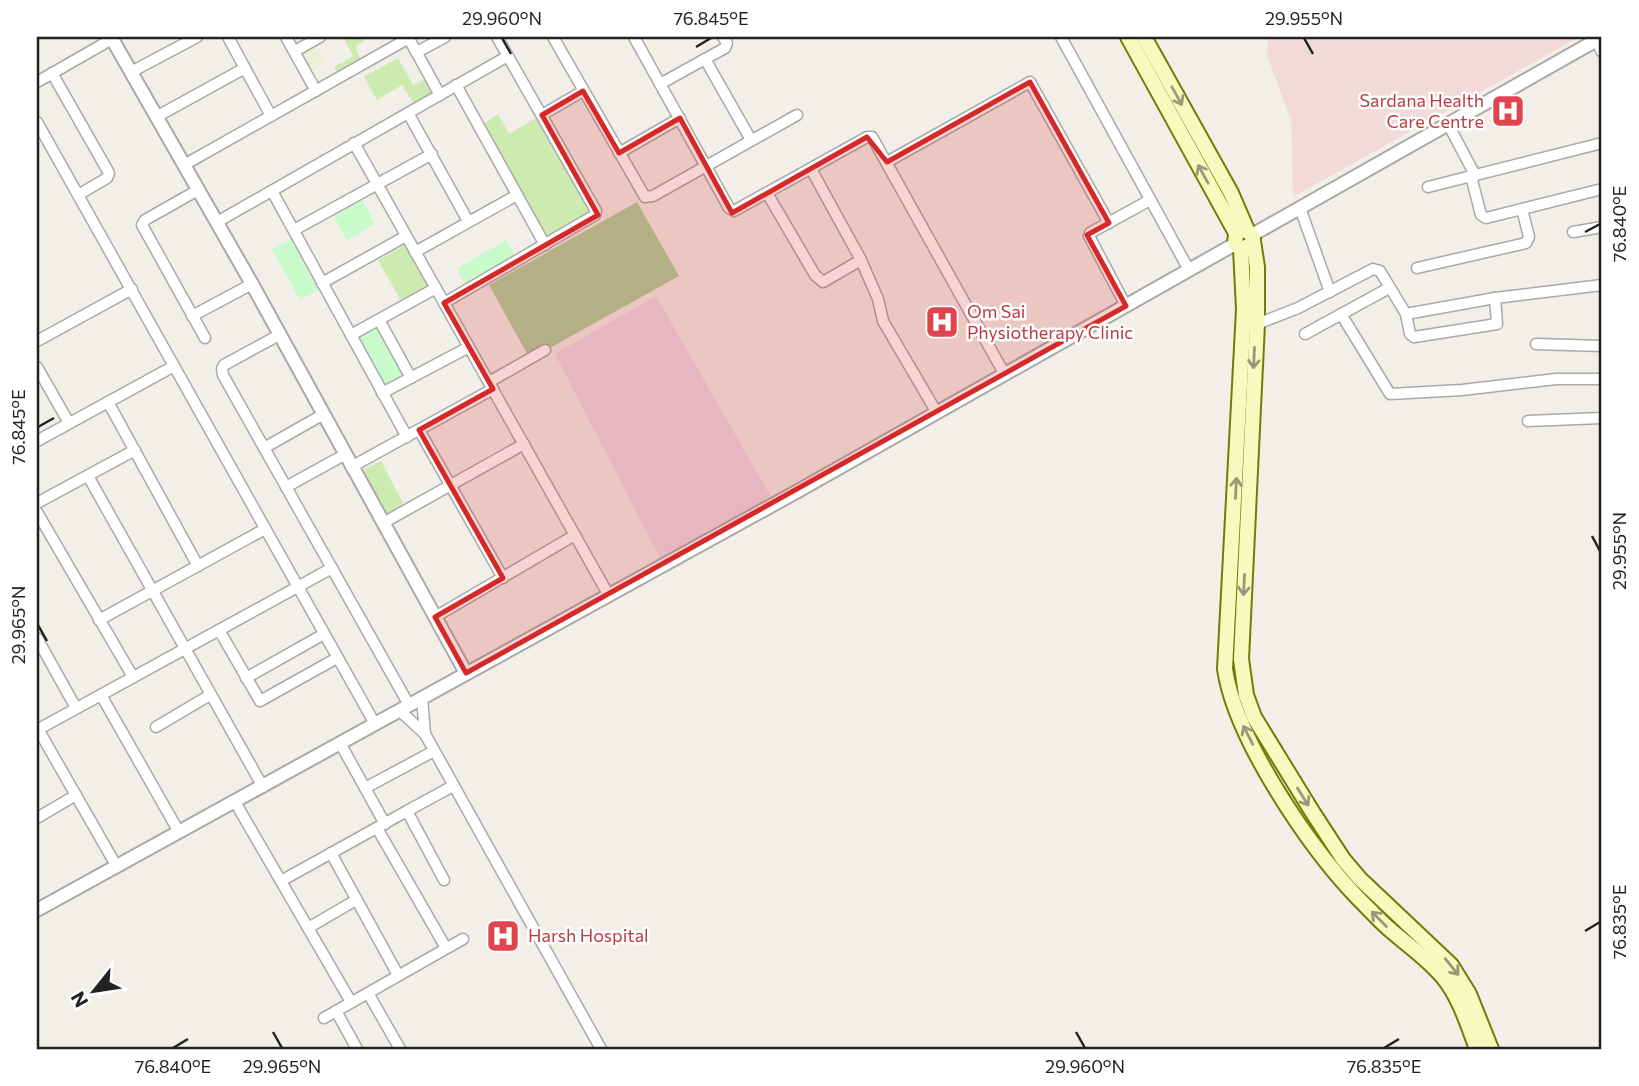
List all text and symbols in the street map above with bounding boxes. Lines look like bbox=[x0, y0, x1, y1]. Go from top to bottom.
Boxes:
text: 29.960°N bbox=[462, 7, 542, 29]
text: 76.845°E bbox=[673, 7, 749, 29]
text: 29.955°N bbox=[1265, 7, 1343, 29]
one-way arrow bbox=[1170, 86, 1184, 106]
place label: Sardana Health Care Centre bbox=[1359, 89, 1484, 132]
hospital icon: Sardana Health Care Centre bbox=[1489, 92, 1527, 130]
one-way arrow bbox=[1196, 164, 1210, 184]
text: 76.840°E bbox=[1608, 186, 1630, 262]
place label: Om Sai Physiotherapy Clinic bbox=[967, 300, 1133, 343]
hospital icon: Om Sai Physiotherapy Clinic bbox=[923, 303, 961, 341]
one-way arrow bbox=[1248, 346, 1261, 369]
text: 76.845°E bbox=[7, 389, 29, 465]
one-way arrow bbox=[1229, 477, 1242, 500]
text: 29.955°N bbox=[1608, 512, 1630, 590]
one-way arrow bbox=[1238, 573, 1251, 596]
text: 29.965°N bbox=[7, 586, 29, 664]
one-way arrow bbox=[1240, 725, 1254, 746]
one-way arrow bbox=[1296, 787, 1310, 807]
text: 76.835°E bbox=[1608, 885, 1630, 959]
one-way arrow bbox=[1371, 911, 1388, 928]
hospital icon: Harsh Hospital bbox=[484, 917, 522, 955]
place label: Harsh Hospital bbox=[528, 924, 649, 946]
north arrow bbox=[60, 956, 130, 1026]
one-way arrow bbox=[1444, 958, 1459, 976]
text: N bbox=[65, 988, 92, 1012]
text: 76.840°E bbox=[135, 1055, 211, 1077]
text: 29.965°N bbox=[243, 1055, 321, 1077]
text: 29.960°N bbox=[1045, 1055, 1125, 1077]
text: 76.835°E bbox=[1347, 1055, 1421, 1077]

